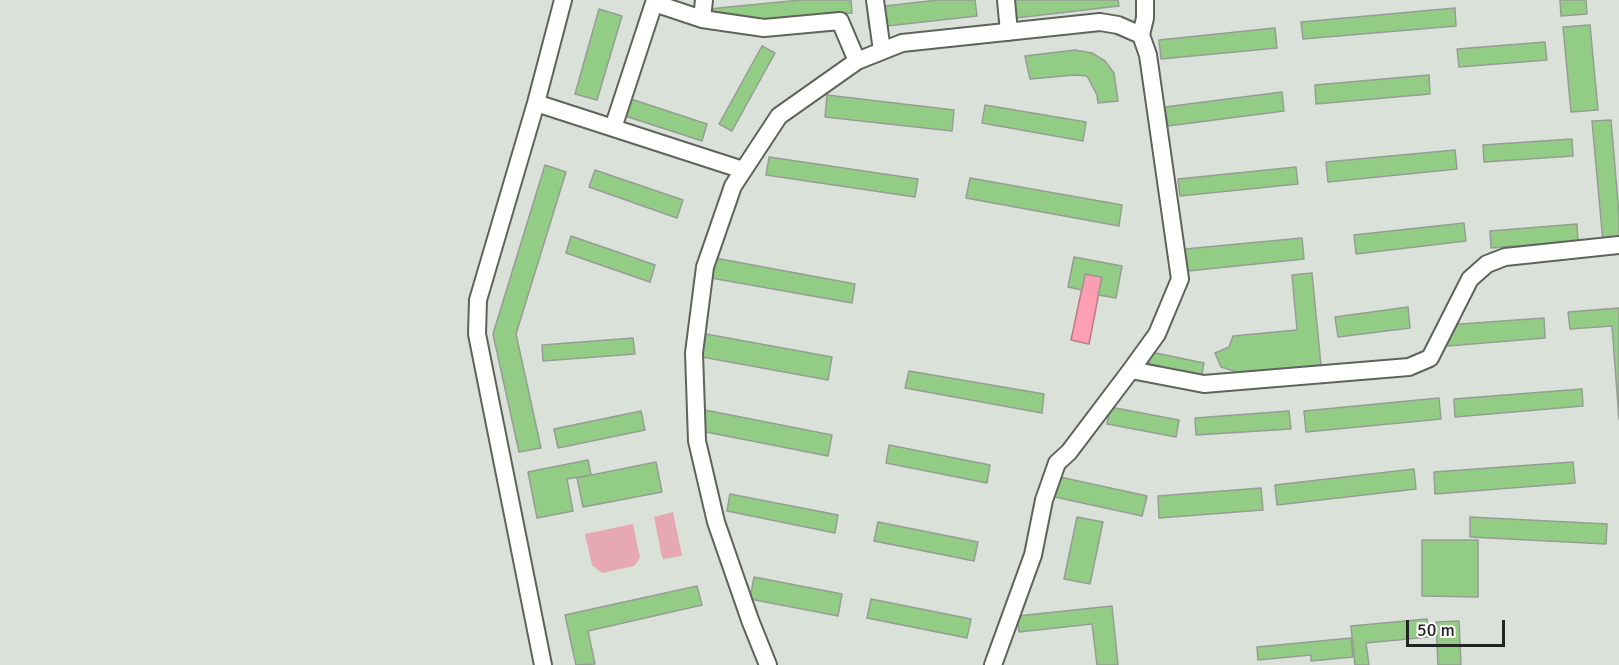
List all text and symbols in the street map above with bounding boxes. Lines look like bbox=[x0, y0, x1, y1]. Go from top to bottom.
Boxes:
scale bar bbox=[1409, 608, 1508, 646]
text: 50 m bbox=[1417, 619, 1455, 641]

